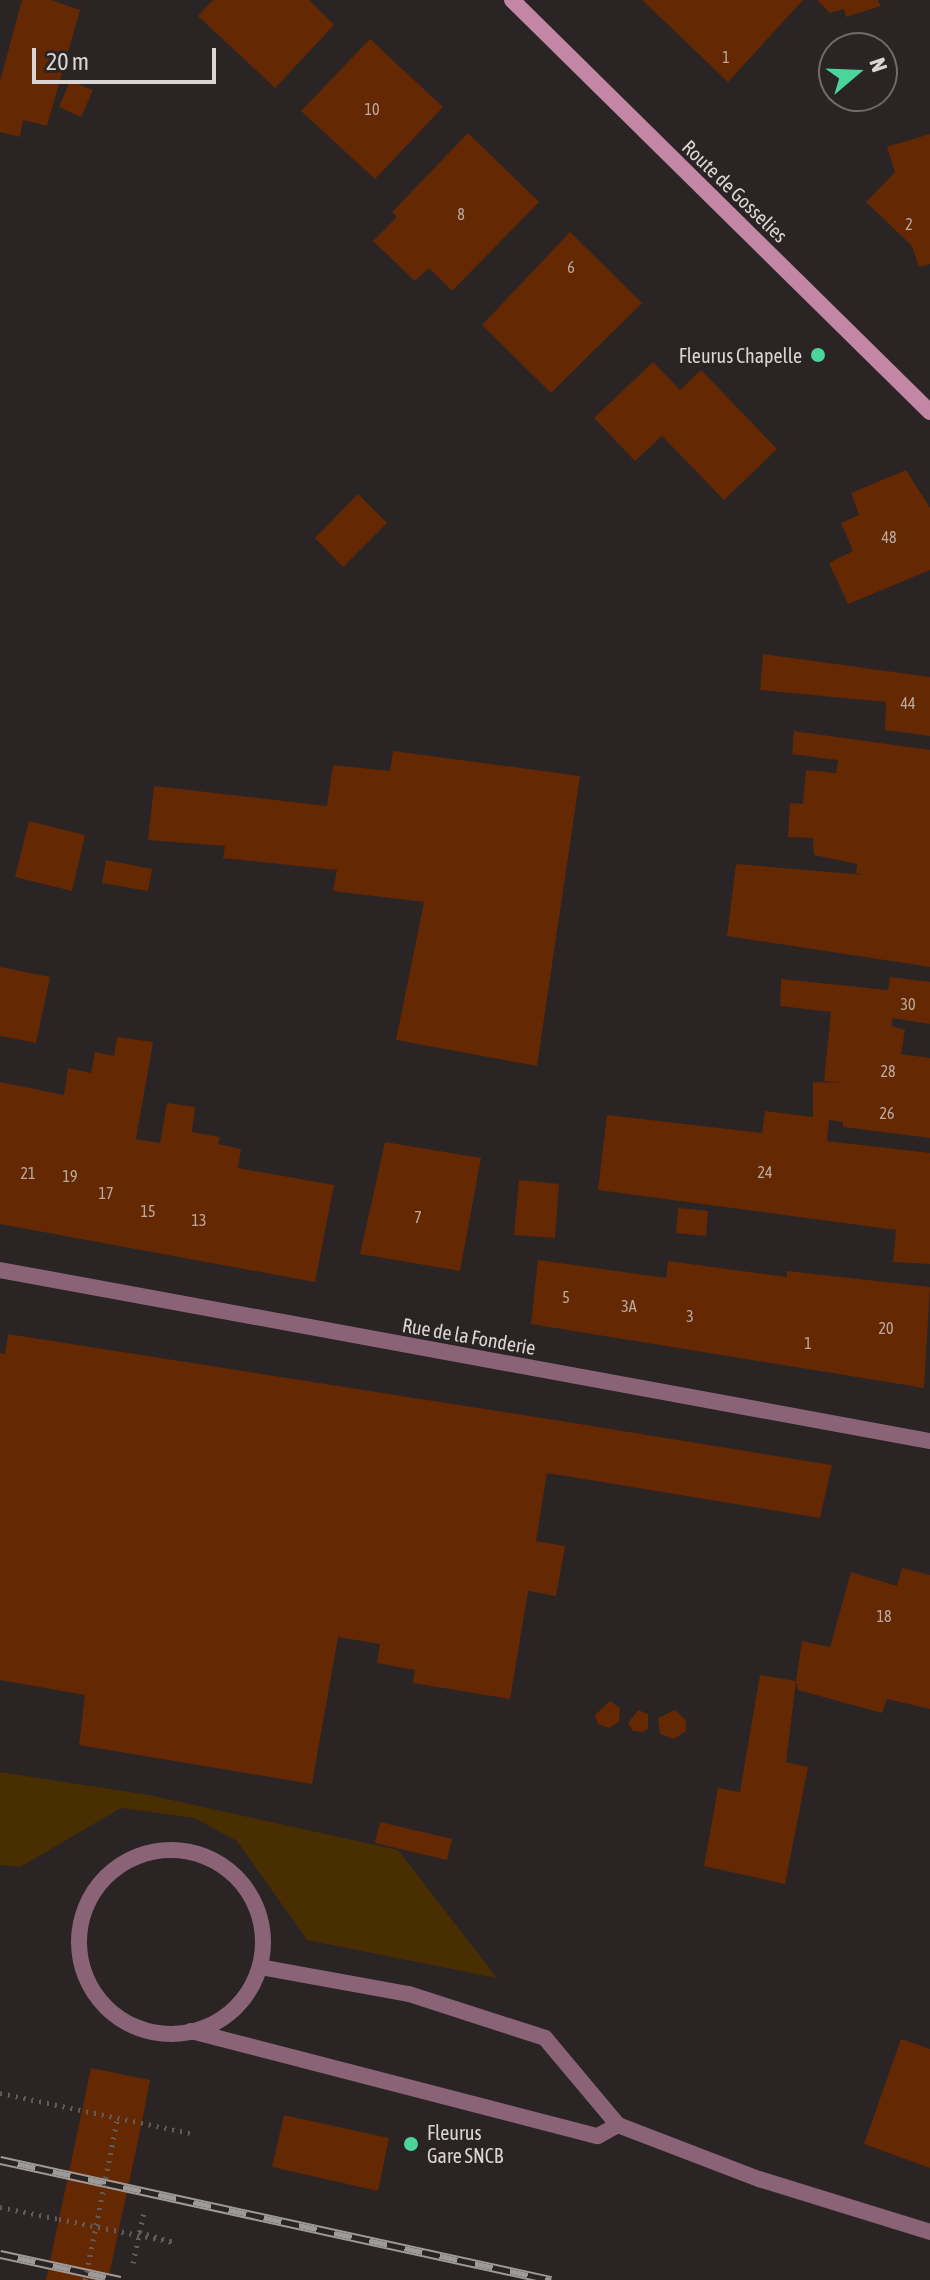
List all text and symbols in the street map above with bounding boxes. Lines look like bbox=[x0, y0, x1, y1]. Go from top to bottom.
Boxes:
scale bar bbox=[36, 32, 220, 82]
north arrow bbox=[818, 32, 898, 112]
house number: 1 bbox=[722, 47, 730, 67]
text: 20 m bbox=[46, 48, 89, 75]
text: N bbox=[864, 54, 893, 75]
house number: 10 bbox=[364, 99, 380, 119]
street label: Route de Gosselies bbox=[677, 135, 793, 247]
house number: 8 bbox=[457, 204, 465, 224]
house number: 2 bbox=[905, 214, 913, 234]
house number: 6 bbox=[567, 257, 575, 277]
place label: Fleurus Chapelle bbox=[679, 343, 802, 367]
marker: Fleurus Chapelle bbox=[809, 346, 827, 364]
house number: 48 bbox=[881, 527, 897, 547]
house number: 44 bbox=[900, 693, 916, 713]
house number: 30 bbox=[900, 994, 916, 1014]
house number: 28 bbox=[880, 1061, 896, 1081]
house number: 26 bbox=[879, 1103, 895, 1123]
house number: 24 bbox=[757, 1162, 773, 1182]
house number: 21 bbox=[20, 1163, 36, 1183]
house number: 19 bbox=[62, 1166, 78, 1186]
house number: 17 bbox=[98, 1183, 114, 1203]
house number: 15 bbox=[140, 1201, 156, 1221]
house number: 7 bbox=[414, 1207, 422, 1227]
house number: 13 bbox=[191, 1210, 207, 1230]
house number: 5 bbox=[562, 1287, 570, 1307]
house number: 3A bbox=[621, 1296, 637, 1316]
house number: 3 bbox=[686, 1306, 694, 1326]
street label: Rue de la Fonderie bbox=[400, 1312, 538, 1360]
house number: 20 bbox=[878, 1318, 894, 1338]
house number: 1 bbox=[804, 1333, 812, 1353]
house number: 18 bbox=[876, 1606, 892, 1626]
place label: Fleurus Gare SNCB bbox=[427, 2120, 503, 2167]
marker: Fleurus Gare SNCB bbox=[402, 2135, 420, 2153]

